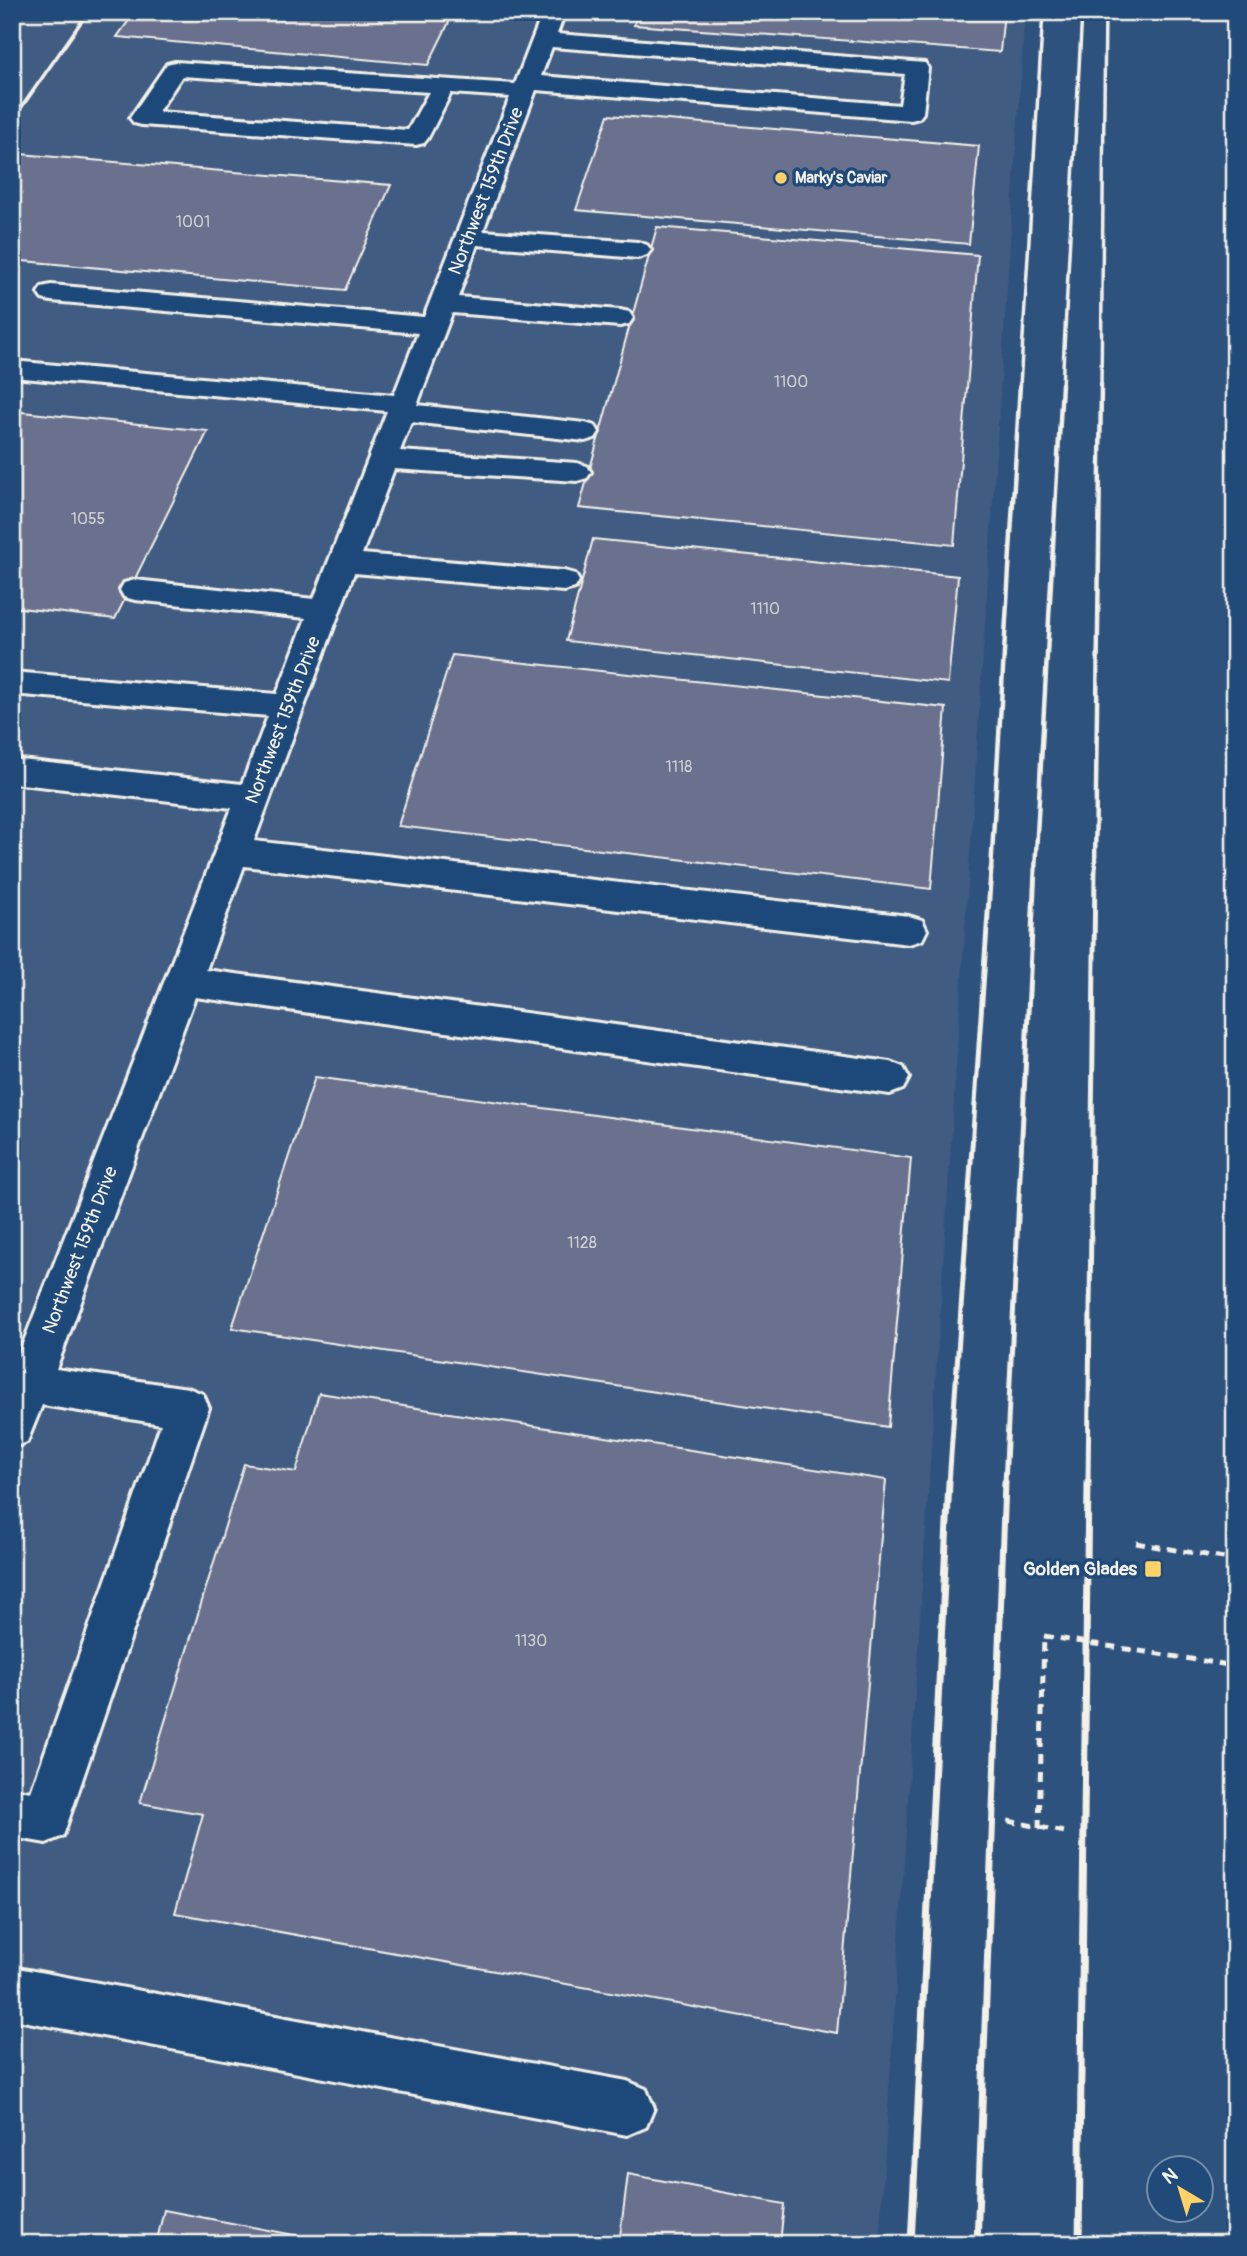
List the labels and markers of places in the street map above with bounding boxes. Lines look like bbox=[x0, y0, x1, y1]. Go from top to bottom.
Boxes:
place label: Marky's Caviar bbox=[795, 168, 887, 188]
marker: Marky's Caviar bbox=[773, 170, 789, 186]
place label: Golden Glades bbox=[1023, 1557, 1138, 1581]
marker: Golden Glades bbox=[1143, 1559, 1163, 1579]

